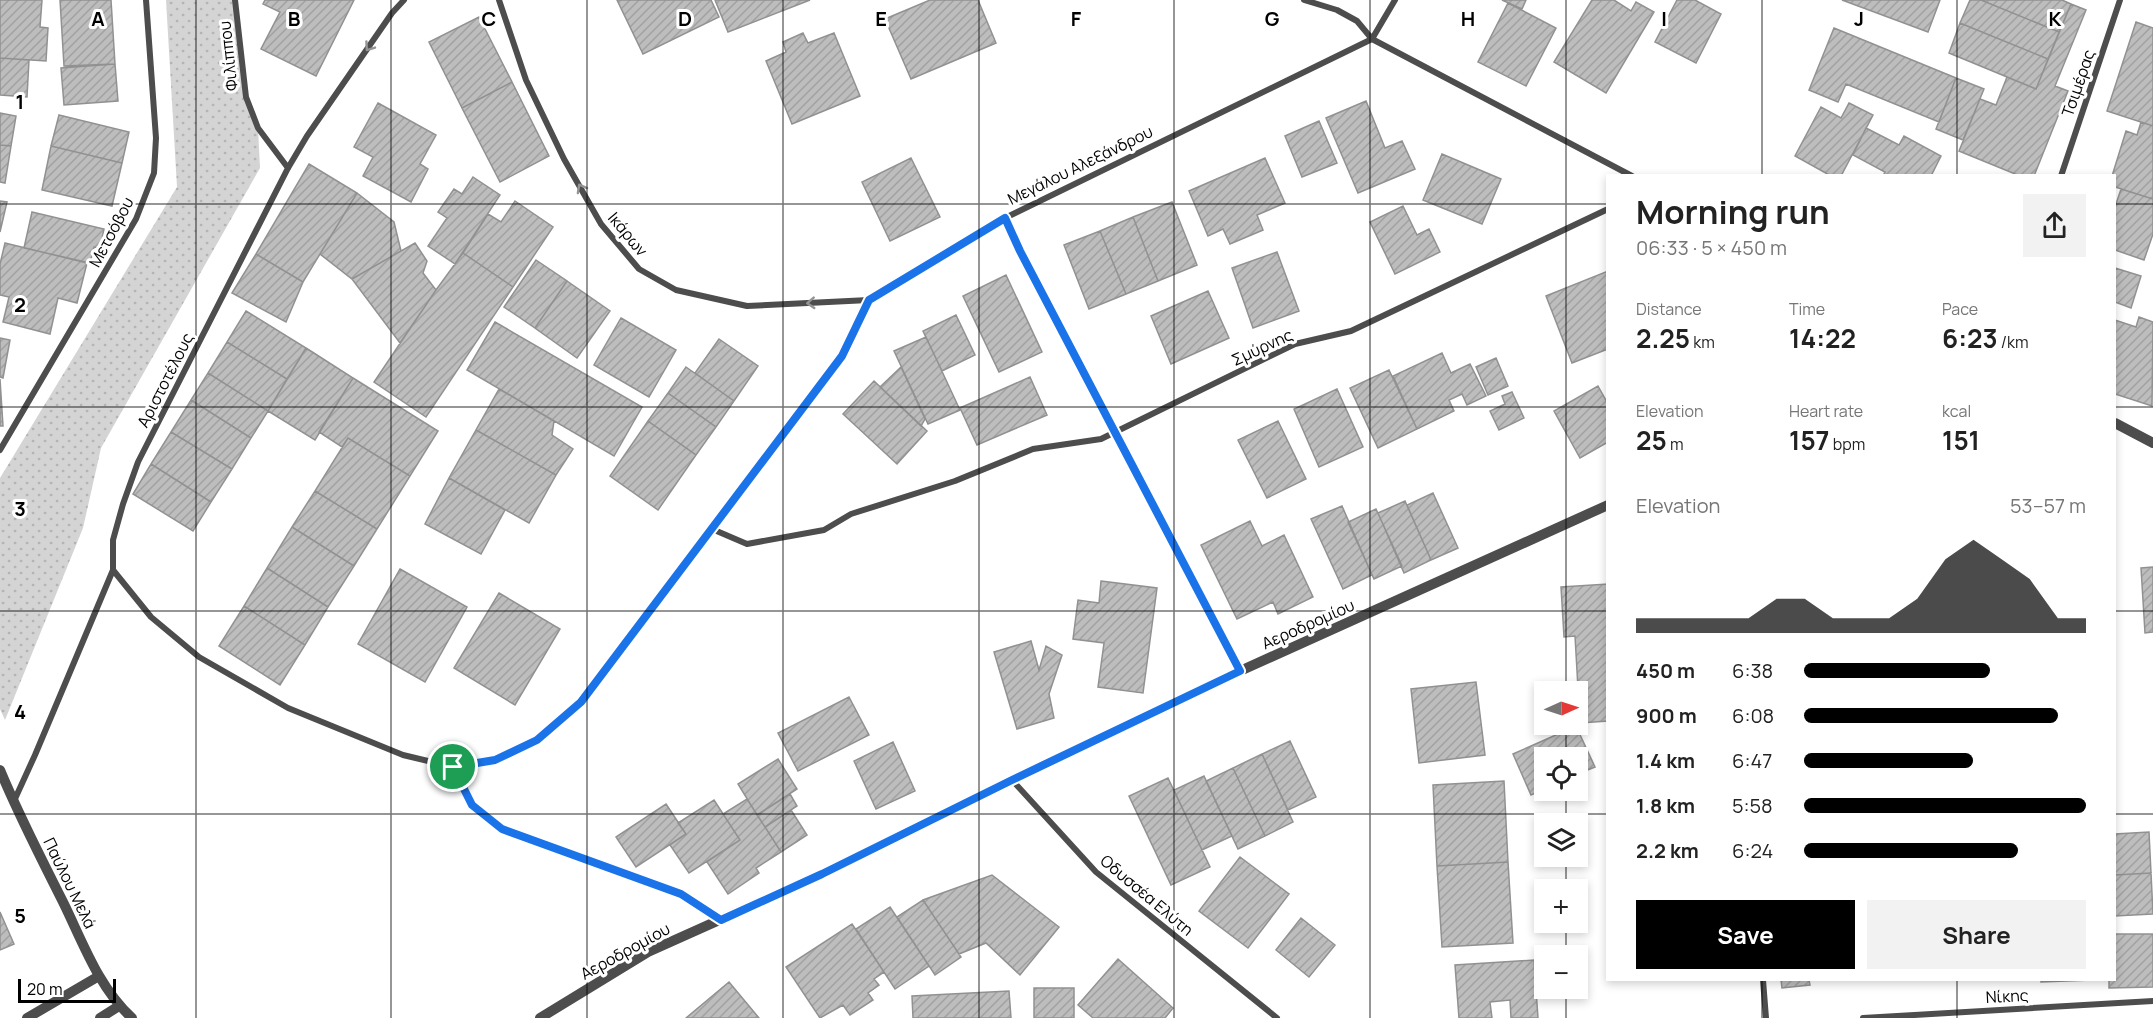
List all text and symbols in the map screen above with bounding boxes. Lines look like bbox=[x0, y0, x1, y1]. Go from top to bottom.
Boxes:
text: A bbox=[91, 5, 105, 32]
text: B bbox=[288, 5, 301, 32]
text: C bbox=[482, 5, 496, 32]
text: D bbox=[678, 5, 692, 32]
text: E bbox=[875, 5, 887, 32]
text: F bbox=[1071, 5, 1082, 32]
text: G bbox=[1265, 5, 1280, 32]
text: H bbox=[1461, 5, 1475, 32]
text: I bbox=[1661, 5, 1667, 32]
text: J bbox=[1854, 5, 1864, 32]
text: K bbox=[2049, 5, 2062, 32]
street label: Φιλίππου bbox=[213, 20, 243, 92]
one-way arrow bbox=[365, 40, 376, 51]
street label: Τσιμέρας bbox=[2056, 46, 2100, 119]
text: 1 bbox=[16, 88, 24, 115]
street label: Μεγάλου Αλεξάνδρου bbox=[1004, 120, 1156, 210]
one-way arrow bbox=[577, 184, 588, 195]
text: Morning run bbox=[1636, 189, 1830, 234]
street label: Μετσόβου bbox=[83, 193, 139, 271]
button: share bbox=[2023, 194, 2086, 257]
street label: Ικάρων bbox=[603, 207, 653, 261]
text: 06:33 · 5 × 450 m bbox=[1636, 234, 1787, 261]
text: 2 bbox=[14, 291, 26, 318]
one-way arrow bbox=[806, 296, 815, 309]
text: Distance bbox=[1636, 298, 1702, 320]
text: Time bbox=[1789, 298, 1825, 320]
text: Pace bbox=[1942, 298, 1978, 320]
text: 2.25 bbox=[1636, 320, 1690, 356]
text: 14:22 bbox=[1789, 320, 1856, 356]
text: 6:23 bbox=[1942, 320, 1998, 356]
street label: Σμύρνης bbox=[1228, 323, 1296, 371]
street label: Αριστοτέλους bbox=[132, 329, 198, 431]
text: km bbox=[1690, 331, 1715, 353]
text: /km bbox=[1998, 331, 2029, 353]
text: Elevation bbox=[1636, 400, 1704, 422]
text: Heart rate bbox=[1789, 400, 1863, 422]
text: kcal bbox=[1942, 400, 1971, 422]
text: 25 bbox=[1636, 422, 1667, 458]
text: 157 bbox=[1789, 422, 1830, 458]
text: 151 bbox=[1942, 422, 1980, 458]
text: m bbox=[1667, 433, 1684, 455]
text: bpm bbox=[1830, 433, 1865, 455]
text: Elevation bbox=[1636, 492, 1720, 519]
text: 53–57 m bbox=[2010, 492, 2086, 519]
text: 3 bbox=[14, 495, 26, 522]
street label: Αεροδρομίου bbox=[1258, 594, 1358, 654]
text: 450 m bbox=[1636, 657, 1695, 684]
text: 6:38 bbox=[1732, 657, 1773, 684]
north arrow bbox=[1534, 681, 1588, 735]
map controls bbox=[1534, 681, 1588, 999]
text: 4 bbox=[14, 698, 26, 725]
text: 900 m bbox=[1636, 702, 1697, 729]
text: 6:08 bbox=[1732, 702, 1774, 729]
pin bbox=[427, 741, 478, 792]
button: locate bbox=[1534, 747, 1588, 801]
text: 1.4 km bbox=[1636, 747, 1695, 774]
text: 6:47 bbox=[1732, 747, 1772, 774]
icon: arrive bbox=[436, 750, 469, 783]
text: 1.8 km bbox=[1636, 792, 1695, 819]
text: 5:58 bbox=[1732, 792, 1773, 819]
button: layers bbox=[1534, 813, 1588, 867]
street label: Παύλου Μελά bbox=[38, 834, 102, 932]
text: 2.2 km bbox=[1636, 837, 1699, 864]
text: 6:24 bbox=[1732, 837, 1773, 864]
street label: Οδυσσέα Ελύτη bbox=[1096, 850, 1198, 940]
button: + bbox=[1534, 879, 1588, 933]
button: Save bbox=[1636, 900, 1855, 969]
button: Share bbox=[1867, 900, 2086, 969]
text: 5 bbox=[14, 902, 26, 929]
street label: Αεροδρομίου bbox=[576, 917, 674, 985]
button: − bbox=[1534, 945, 1588, 999]
scale bar bbox=[18, 976, 116, 1004]
text: 20 m bbox=[27, 978, 63, 1000]
street label: Νίκης bbox=[1985, 984, 2029, 1008]

